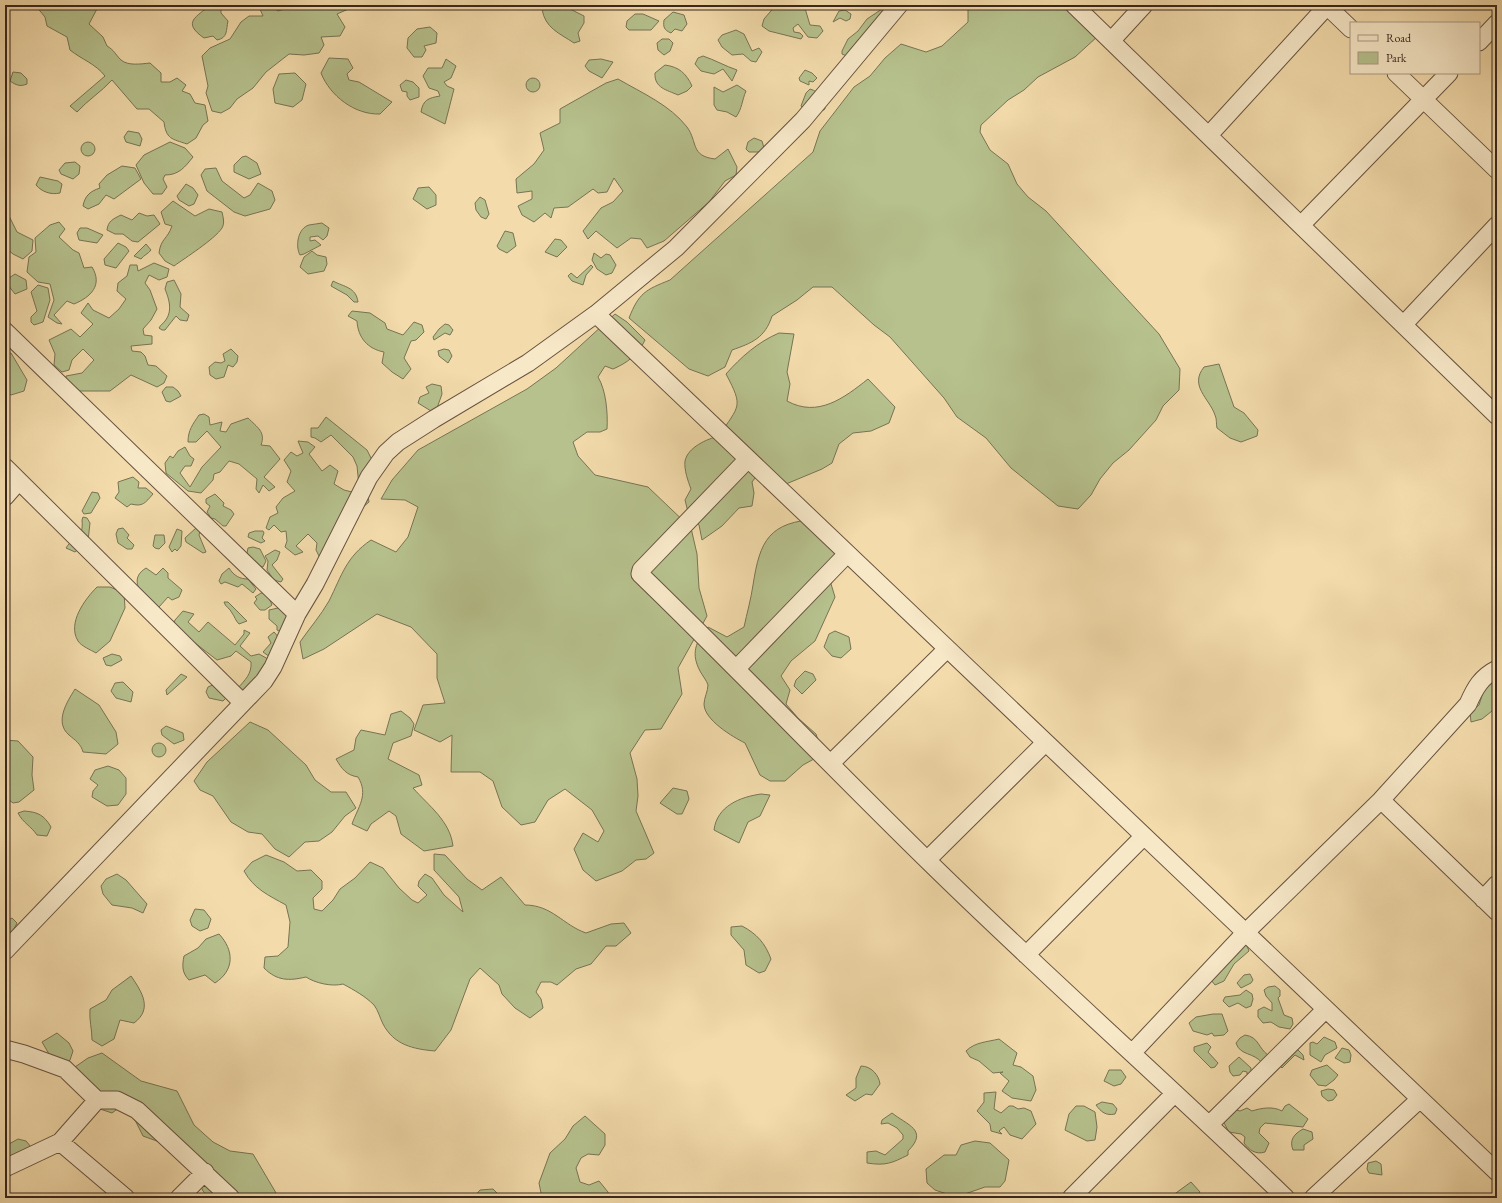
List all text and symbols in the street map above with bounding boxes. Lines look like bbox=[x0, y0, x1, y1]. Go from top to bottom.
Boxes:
legend bbox=[1350, 22, 1480, 74]
text: Road bbox=[1386, 30, 1412, 46]
text: Park bbox=[1386, 50, 1407, 66]

